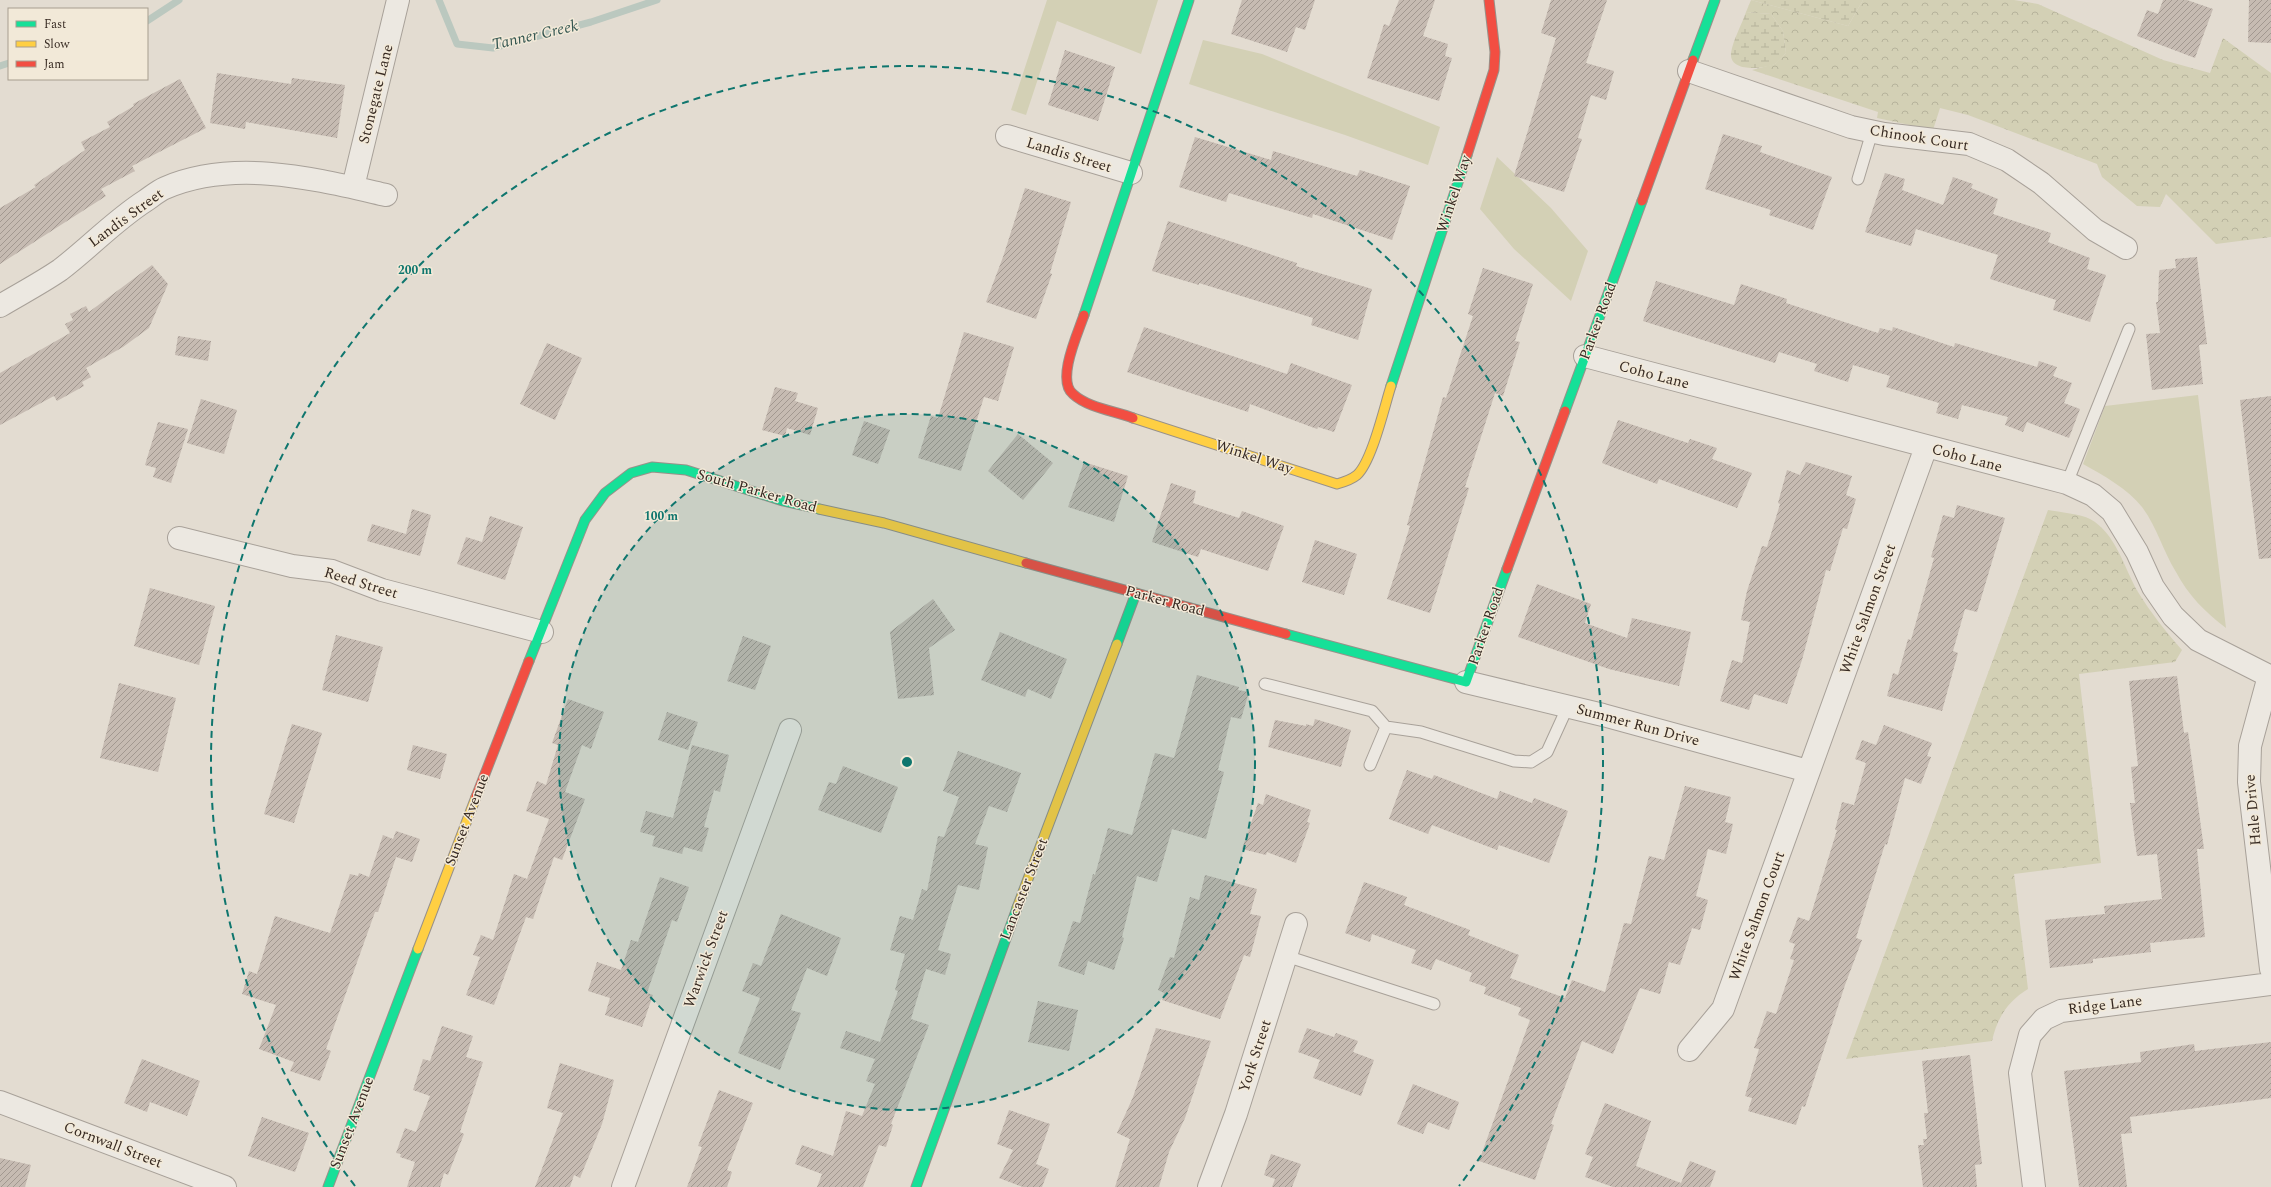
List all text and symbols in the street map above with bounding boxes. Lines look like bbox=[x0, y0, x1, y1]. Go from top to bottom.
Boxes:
legend bbox=[8, 8, 148, 80]
water label: Tanner Creek bbox=[489, 13, 581, 57]
text: Fast bbox=[44, 15, 66, 34]
text: Slow bbox=[44, 35, 70, 54]
street label: Stonegate Lane bbox=[352, 42, 400, 146]
text: Jam bbox=[44, 55, 65, 74]
street label: Chinook Court bbox=[1868, 119, 1970, 157]
street label: Landis Street bbox=[1023, 131, 1115, 179]
street label: Winkel Way bbox=[1431, 151, 1478, 236]
street label: Landis Street bbox=[84, 183, 168, 253]
text: 200 m bbox=[398, 261, 432, 280]
street label: Parker Road bbox=[1573, 279, 1623, 363]
street label: Coho Lane bbox=[1616, 355, 1692, 395]
street label: Winkel Way bbox=[1212, 434, 1297, 481]
street label: Coho Lane bbox=[1929, 438, 2005, 478]
street label: South Parker Road bbox=[694, 463, 820, 519]
text: 100 m bbox=[644, 507, 678, 526]
street label: White Salmon Street bbox=[1834, 541, 1902, 677]
street label: Reed Street bbox=[321, 561, 401, 605]
street label: Parker Road bbox=[1123, 579, 1207, 623]
street label: Parker Road bbox=[1462, 584, 1510, 668]
street label: Summer Run Drive bbox=[1574, 697, 1702, 753]
centre of rings bbox=[900, 755, 914, 769]
street label: Sunset Avenue bbox=[439, 770, 495, 870]
street label: Hale Drive bbox=[2238, 773, 2268, 847]
street label: Lancaster Street bbox=[994, 834, 1054, 944]
street label: White Salmon Court bbox=[1723, 848, 1791, 984]
street label: Warwick Street bbox=[678, 907, 734, 1011]
street label: Ridge Lane bbox=[2066, 989, 2144, 1021]
street label: York Street bbox=[1232, 1017, 1278, 1095]
street label: Sunset Avenue bbox=[324, 1073, 380, 1173]
street label: Cornwall Street bbox=[60, 1116, 166, 1174]

